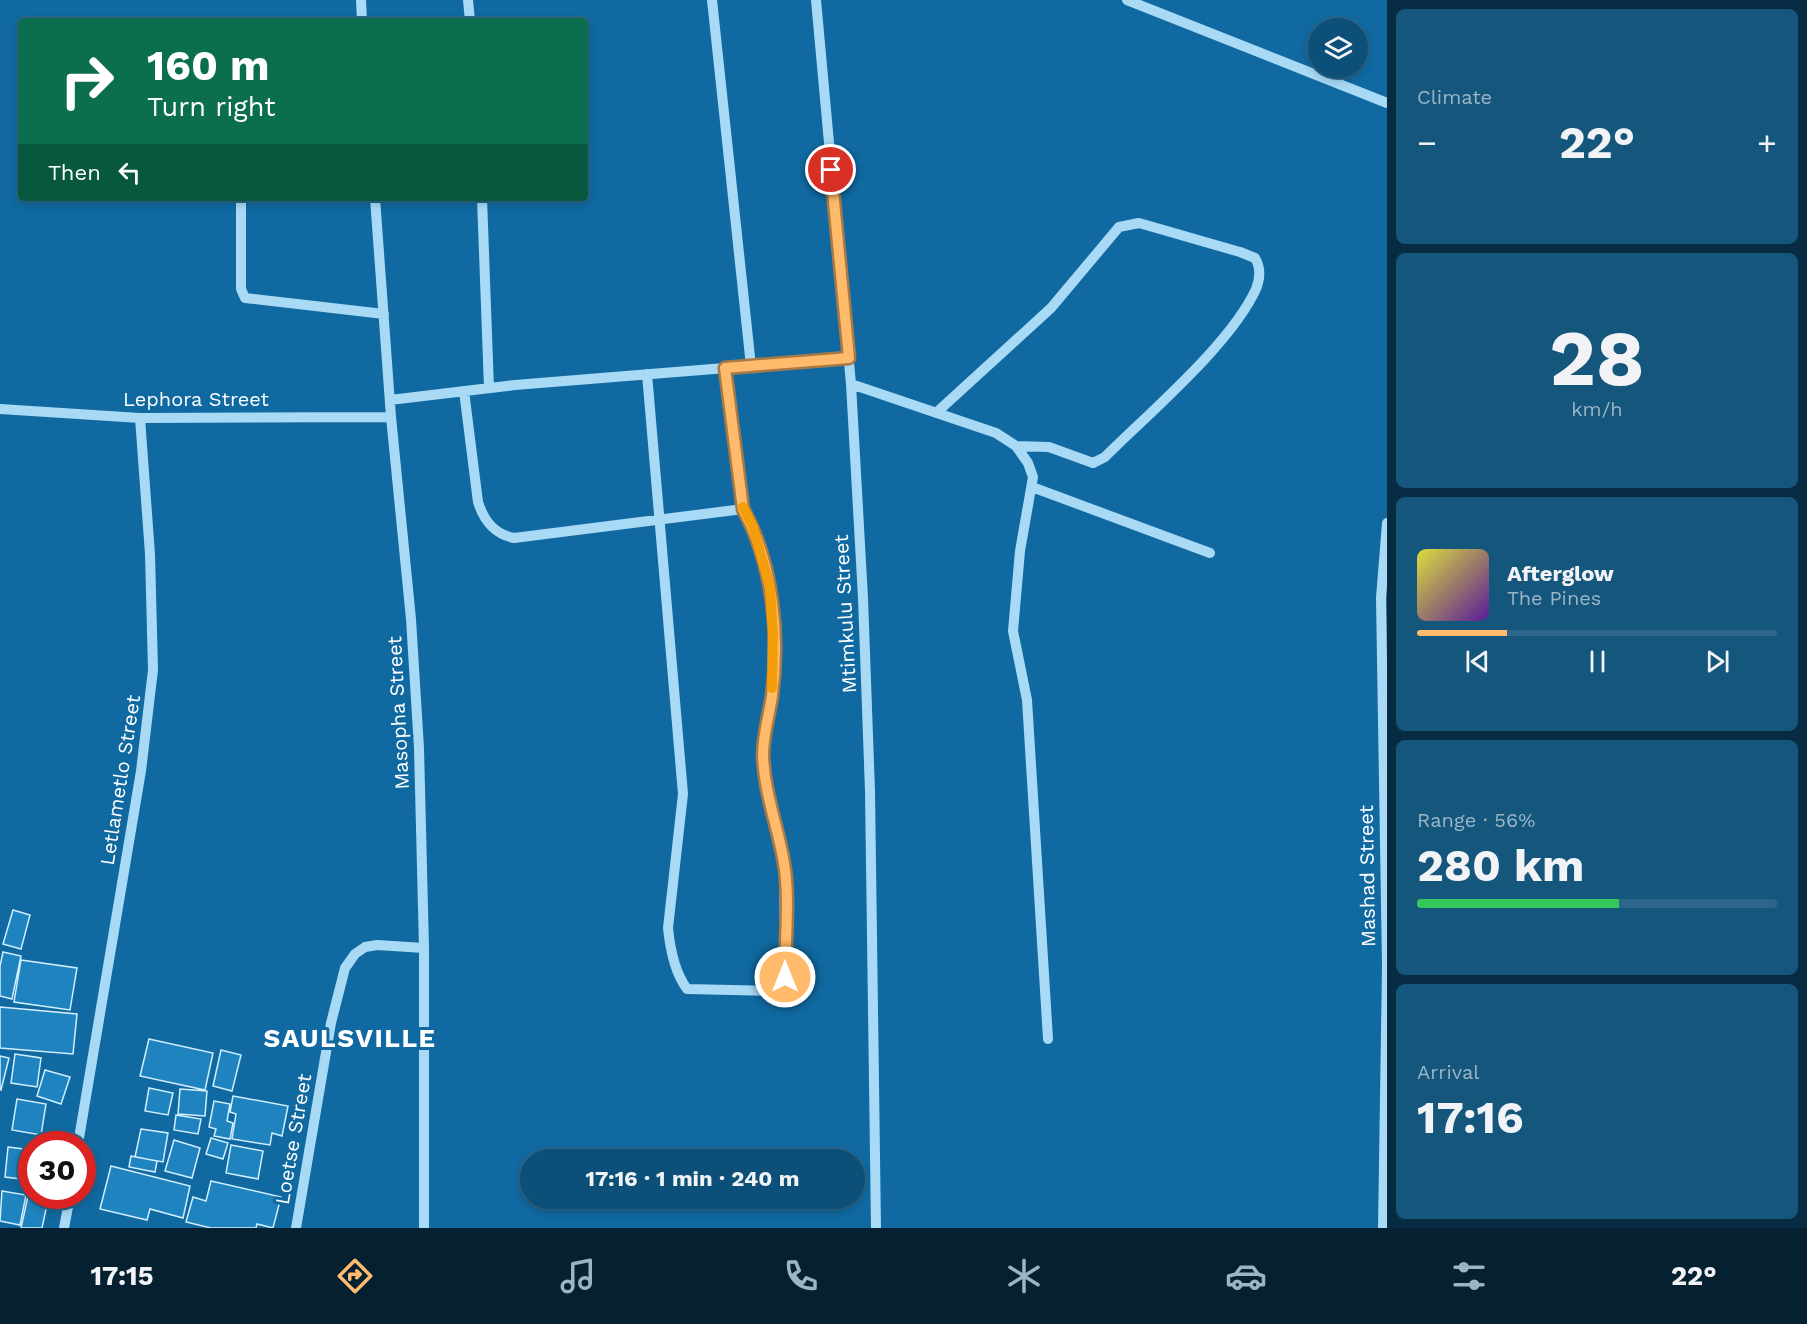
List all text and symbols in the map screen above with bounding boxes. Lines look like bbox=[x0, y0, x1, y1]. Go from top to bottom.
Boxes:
map controls bbox=[1308, 18, 1368, 78]
button: layers bbox=[1308, 18, 1368, 78]
text: 160 m bbox=[147, 41, 270, 90]
icon: right bbox=[48, 42, 126, 120]
text: Climate bbox=[1417, 85, 1492, 109]
text: Turn right bbox=[147, 91, 276, 123]
text: 22° bbox=[1559, 116, 1635, 169]
text: − bbox=[1417, 123, 1437, 162]
text: + bbox=[1757, 123, 1777, 162]
pin bbox=[805, 144, 856, 195]
icon: arrive bbox=[814, 153, 847, 186]
icon: left bbox=[113, 156, 146, 189]
text: Then bbox=[48, 160, 101, 185]
text: 28 bbox=[1549, 312, 1645, 404]
street label: Lephora Street bbox=[123, 387, 270, 411]
text: km/h bbox=[1571, 397, 1623, 421]
street label: Mtimkulu Street bbox=[829, 533, 861, 694]
text: Afterglow bbox=[1507, 561, 1614, 586]
text: The Pines bbox=[1507, 586, 1601, 610]
street label: Masopha Street bbox=[382, 635, 414, 790]
icon: previous bbox=[1461, 645, 1494, 678]
icon: pause bbox=[1581, 645, 1614, 678]
icon: next bbox=[1701, 645, 1734, 678]
street label: Letlametlo Street bbox=[95, 692, 145, 867]
street label: Mashad Street bbox=[1354, 804, 1380, 947]
text: Range · 56% bbox=[1417, 808, 1535, 832]
text: 280 km bbox=[1417, 839, 1584, 892]
position arrow bbox=[753, 945, 817, 1009]
district label: SAULSVILLE bbox=[263, 1023, 437, 1053]
text: Arrival bbox=[1417, 1060, 1479, 1084]
street label: Loetse Street bbox=[270, 1071, 316, 1206]
text: 17:16 bbox=[1417, 1091, 1524, 1144]
speed limit sign: 30 bbox=[18, 1131, 96, 1209]
text: 17:16 · 1 min · 240 m bbox=[586, 1166, 799, 1191]
icon: directions bbox=[334, 1255, 376, 1297]
icon: music bbox=[557, 1255, 599, 1297]
icon: phone bbox=[780, 1255, 822, 1297]
icon: climate bbox=[1003, 1255, 1045, 1297]
icon: car bbox=[1225, 1255, 1267, 1297]
icon: filters bbox=[1448, 1255, 1490, 1297]
text: 17:15 bbox=[90, 1260, 154, 1292]
text: 22° bbox=[1671, 1260, 1717, 1292]

